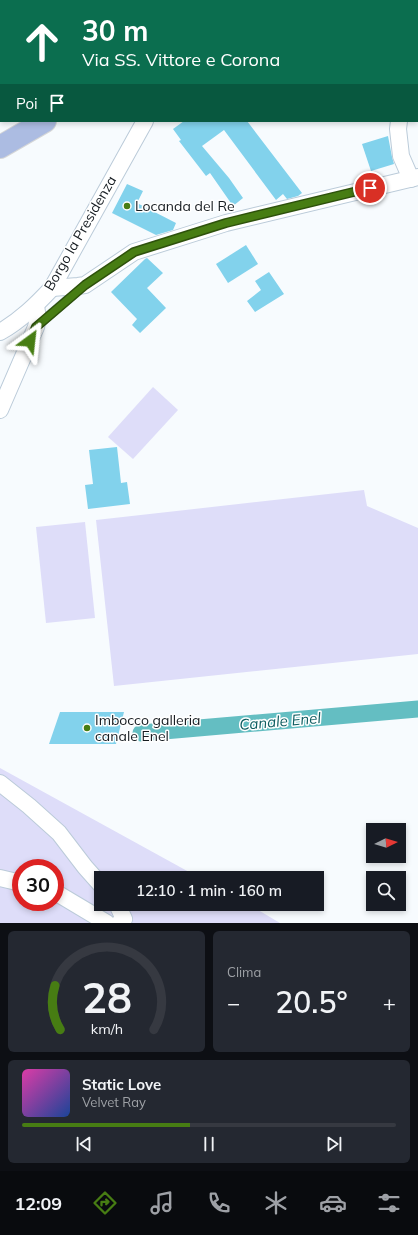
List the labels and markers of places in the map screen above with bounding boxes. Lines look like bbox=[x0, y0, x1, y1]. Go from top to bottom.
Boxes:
pin bbox=[353, 171, 387, 205]
place label: Locanda del Re bbox=[135, 197, 235, 215]
marker: Locanda del Re bbox=[122, 201, 132, 211]
place label: Imbocco galleria canale Enel bbox=[95, 711, 200, 745]
marker: Imbocco galleria canale Enel bbox=[82, 723, 92, 733]

